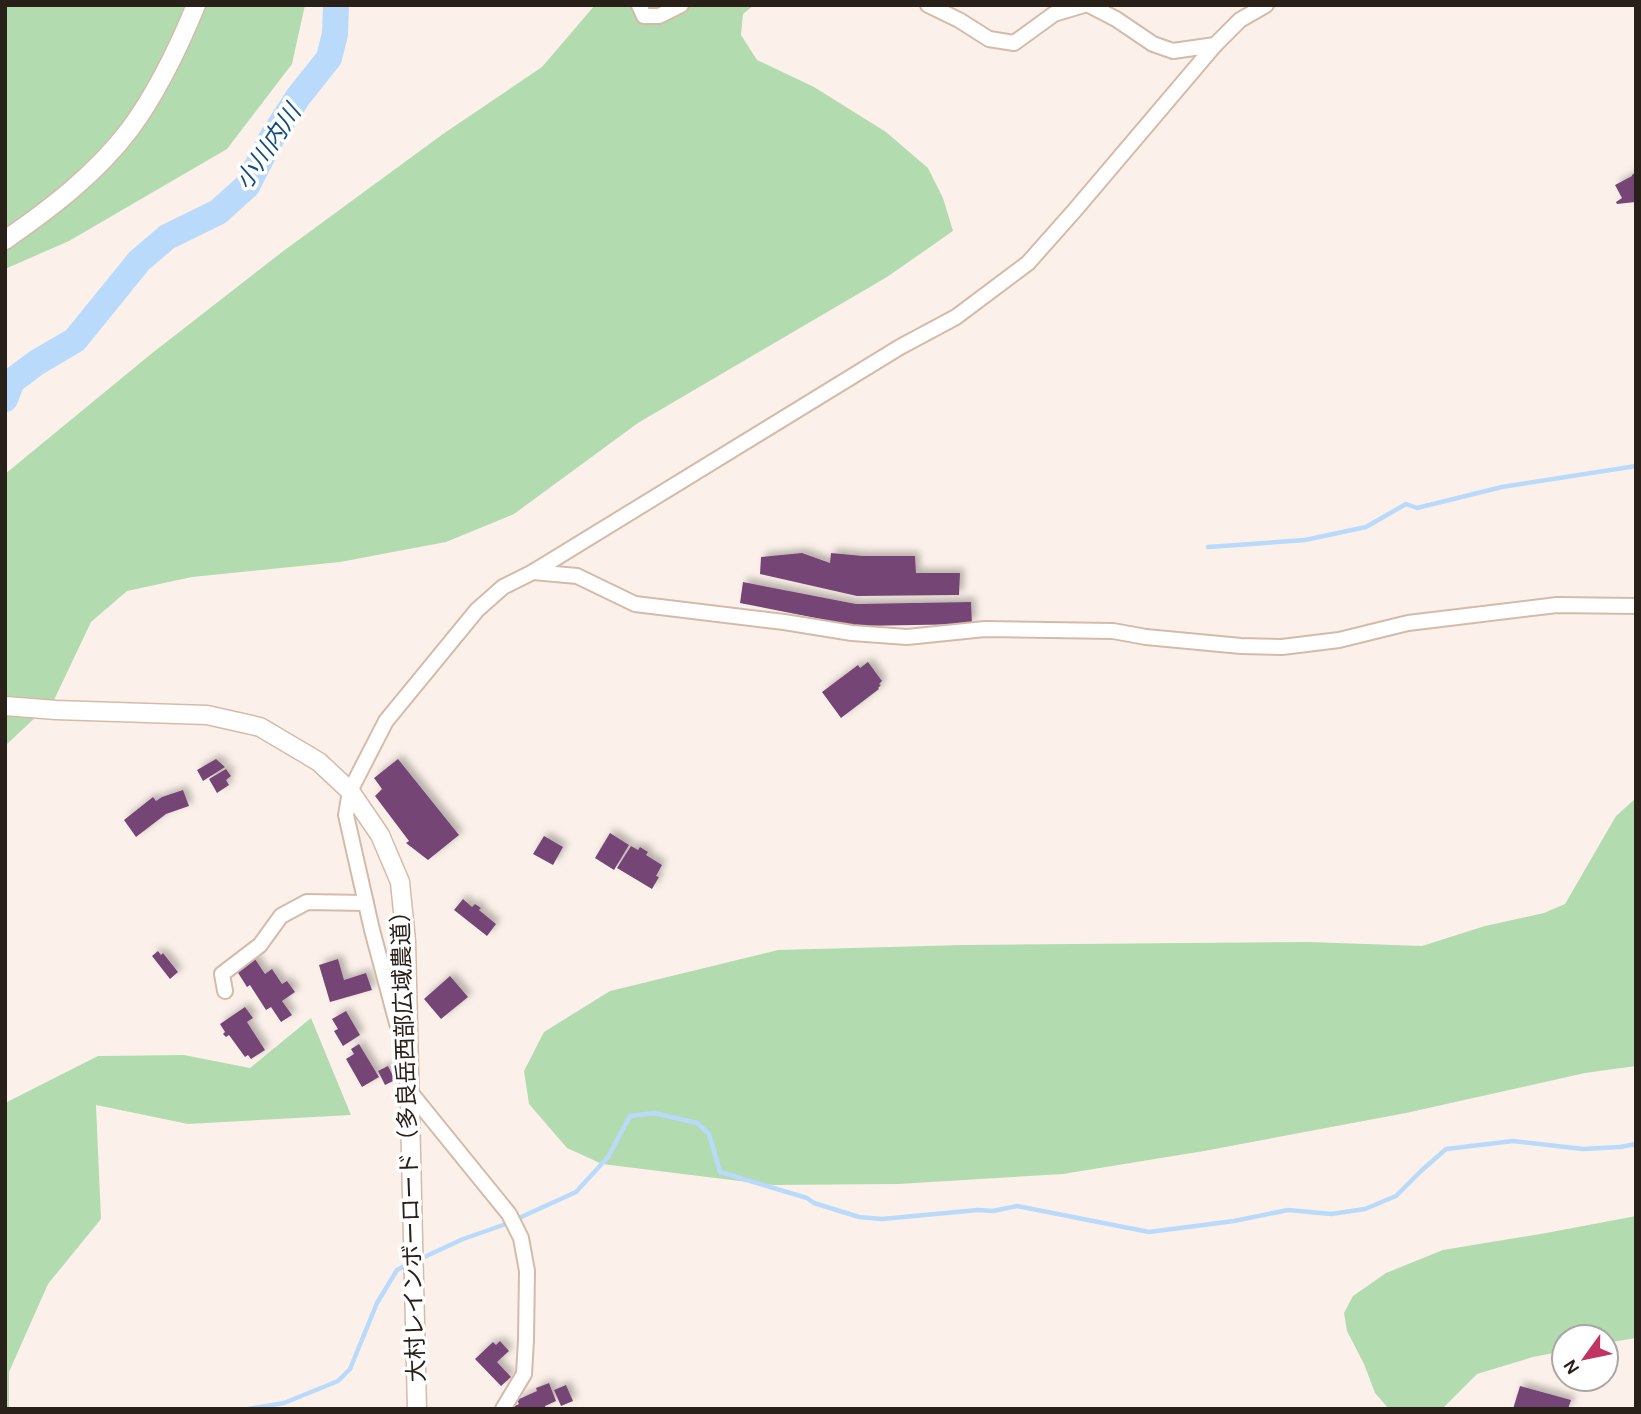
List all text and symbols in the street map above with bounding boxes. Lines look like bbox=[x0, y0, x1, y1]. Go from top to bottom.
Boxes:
water label: 小川内川 bbox=[230, 97, 308, 195]
street label: 大村レインボーロード（多良岳西部広域農道） bbox=[387, 899, 430, 1383]
north arrow bbox=[1550, 1323, 1620, 1393]
text: N bbox=[1559, 1355, 1585, 1378]

